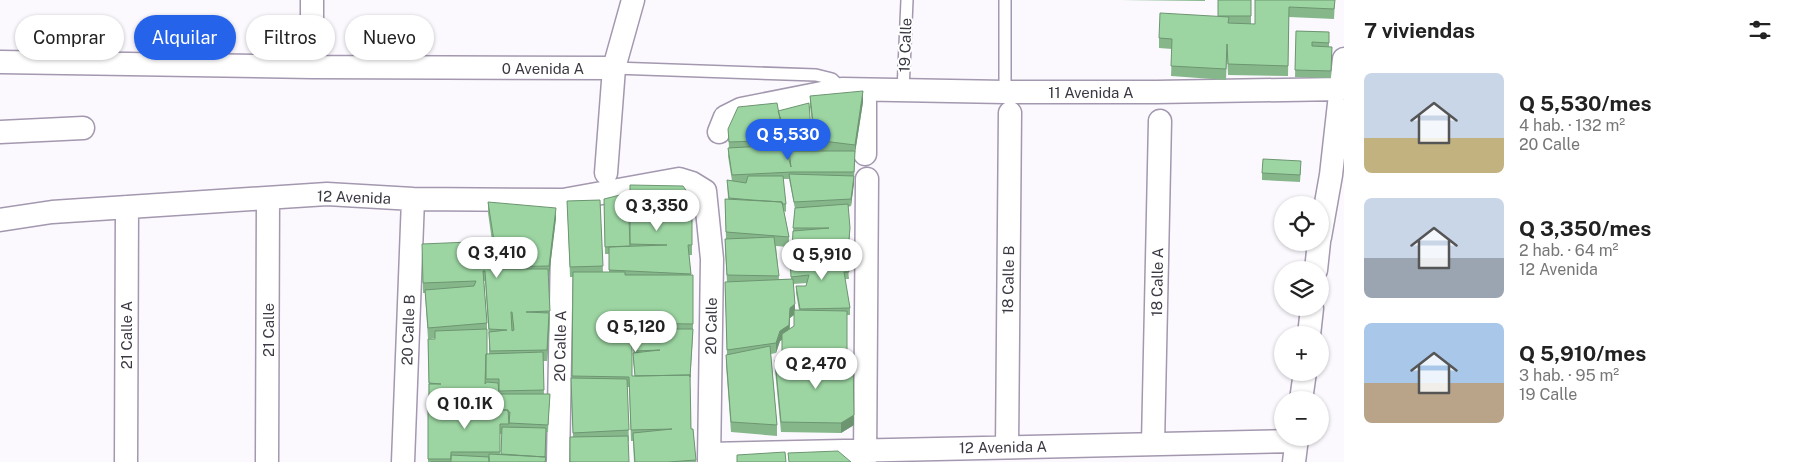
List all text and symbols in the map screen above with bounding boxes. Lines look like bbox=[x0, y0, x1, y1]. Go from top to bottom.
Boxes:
chip: Comprar bbox=[15, 15, 124, 60]
chip: Alquilar bbox=[134, 15, 236, 60]
chip: Filtros bbox=[246, 15, 335, 60]
chip: Nuevo bbox=[345, 15, 434, 60]
icon: filters bbox=[1746, 16, 1774, 44]
street label: 19 Calle bbox=[896, 17, 914, 73]
text: 7 viviendas bbox=[1364, 18, 1475, 43]
street label: 0 Avenida A bbox=[502, 60, 585, 77]
street label: 11 Avenida A bbox=[1048, 84, 1134, 101]
text: Q 5,530/mes bbox=[1519, 91, 1652, 116]
icon: home bbox=[1404, 93, 1464, 153]
text: 4 hab. · 132 m² bbox=[1519, 116, 1625, 135]
pin: Q 5,530 bbox=[742, 119, 834, 161]
text: Q 5,530 bbox=[757, 125, 819, 144]
text: 20 Calle bbox=[1519, 135, 1580, 154]
street label: 12 Avenida bbox=[317, 187, 391, 207]
pin: Q 3,350 bbox=[611, 190, 703, 232]
text: Q 3,350 bbox=[626, 196, 688, 215]
map controls bbox=[1274, 196, 1329, 446]
button: locate bbox=[1274, 196, 1329, 251]
text: Q 3,350/mes bbox=[1519, 216, 1651, 241]
icon: home bbox=[1404, 218, 1464, 278]
pin: Q 3,410 bbox=[451, 236, 543, 279]
pin: Q 5,910 bbox=[776, 238, 868, 281]
text: 2 hab. · 64 m² bbox=[1519, 241, 1618, 260]
text: Q 3,410 bbox=[468, 243, 526, 262]
text: Q 5,910 bbox=[793, 245, 851, 264]
street label: 18 Calle B bbox=[999, 246, 1017, 314]
street label: 18 Calle A bbox=[1148, 247, 1166, 317]
text: 12 Avenida bbox=[1519, 260, 1598, 279]
button: layers bbox=[1274, 261, 1329, 316]
street label: 20 Calle B bbox=[398, 294, 418, 366]
street label: 20 Calle bbox=[702, 297, 720, 355]
street label: 21 Calle A bbox=[118, 300, 135, 369]
street label: 21 Calle bbox=[260, 303, 277, 357]
street label: 20 Calle A bbox=[551, 310, 569, 382]
pin: Q 5,120 bbox=[590, 310, 682, 353]
text: Q 5,120 bbox=[607, 317, 665, 336]
button: + bbox=[1274, 326, 1329, 381]
text: Q 5,910/mes bbox=[1519, 341, 1646, 366]
icon: home bbox=[1404, 343, 1464, 403]
pin: Q 2,470 bbox=[770, 348, 862, 390]
text: Q 2,470 bbox=[785, 354, 847, 373]
text: 3 hab. · 95 m² bbox=[1519, 366, 1619, 385]
text: 19 Calle bbox=[1519, 385, 1577, 404]
pin: Q 10.1K bbox=[419, 388, 511, 430]
button: − bbox=[1274, 391, 1329, 446]
text: Q 10.1K bbox=[437, 394, 493, 413]
street label: 12 Avenida A bbox=[959, 438, 1048, 456]

